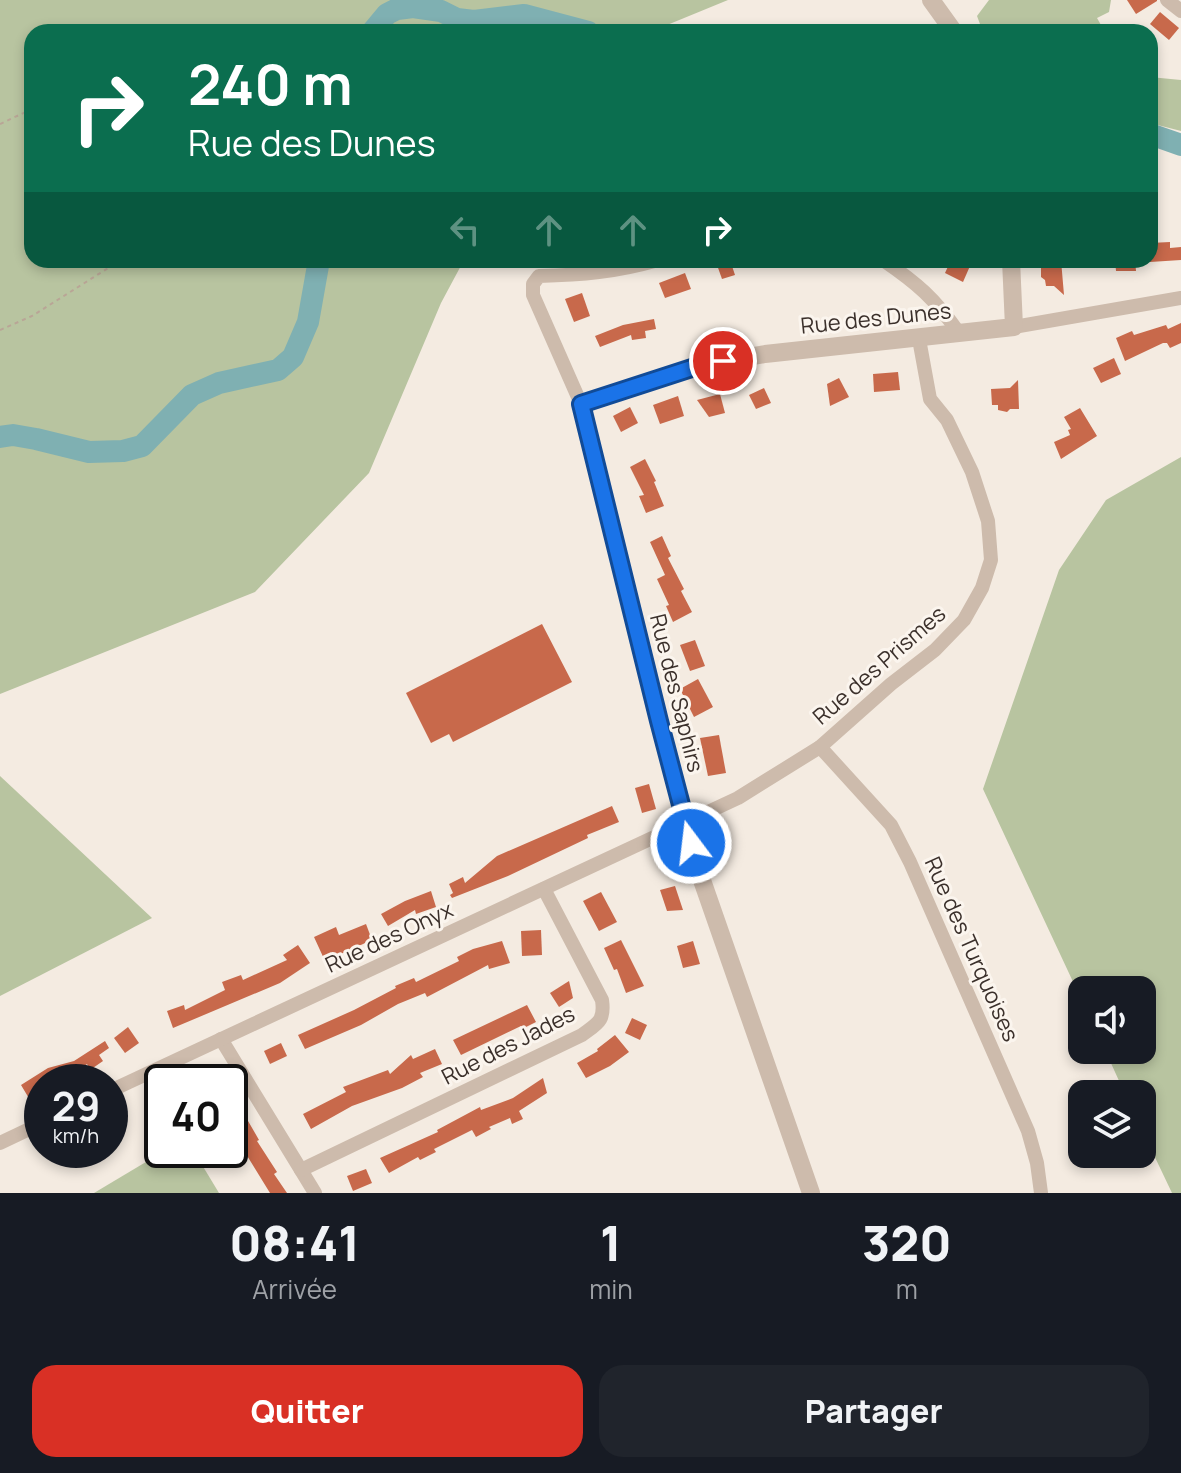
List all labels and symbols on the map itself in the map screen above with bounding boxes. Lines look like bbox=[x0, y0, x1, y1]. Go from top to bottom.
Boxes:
street label: Rue des Dunes bbox=[799, 295, 953, 341]
pin bbox=[689, 327, 757, 395]
street label: Rue des Prismes bbox=[806, 599, 952, 731]
street label: Rue des Saphirs bbox=[643, 611, 711, 775]
position arrow bbox=[649, 801, 733, 885]
street label: Rue des Turquoises bbox=[918, 852, 1026, 1046]
street label: Rue des Onyx bbox=[320, 894, 458, 980]
street label: Rue des Jades bbox=[436, 999, 580, 1091]
speed limit sign: 40 bbox=[144, 1064, 248, 1168]

